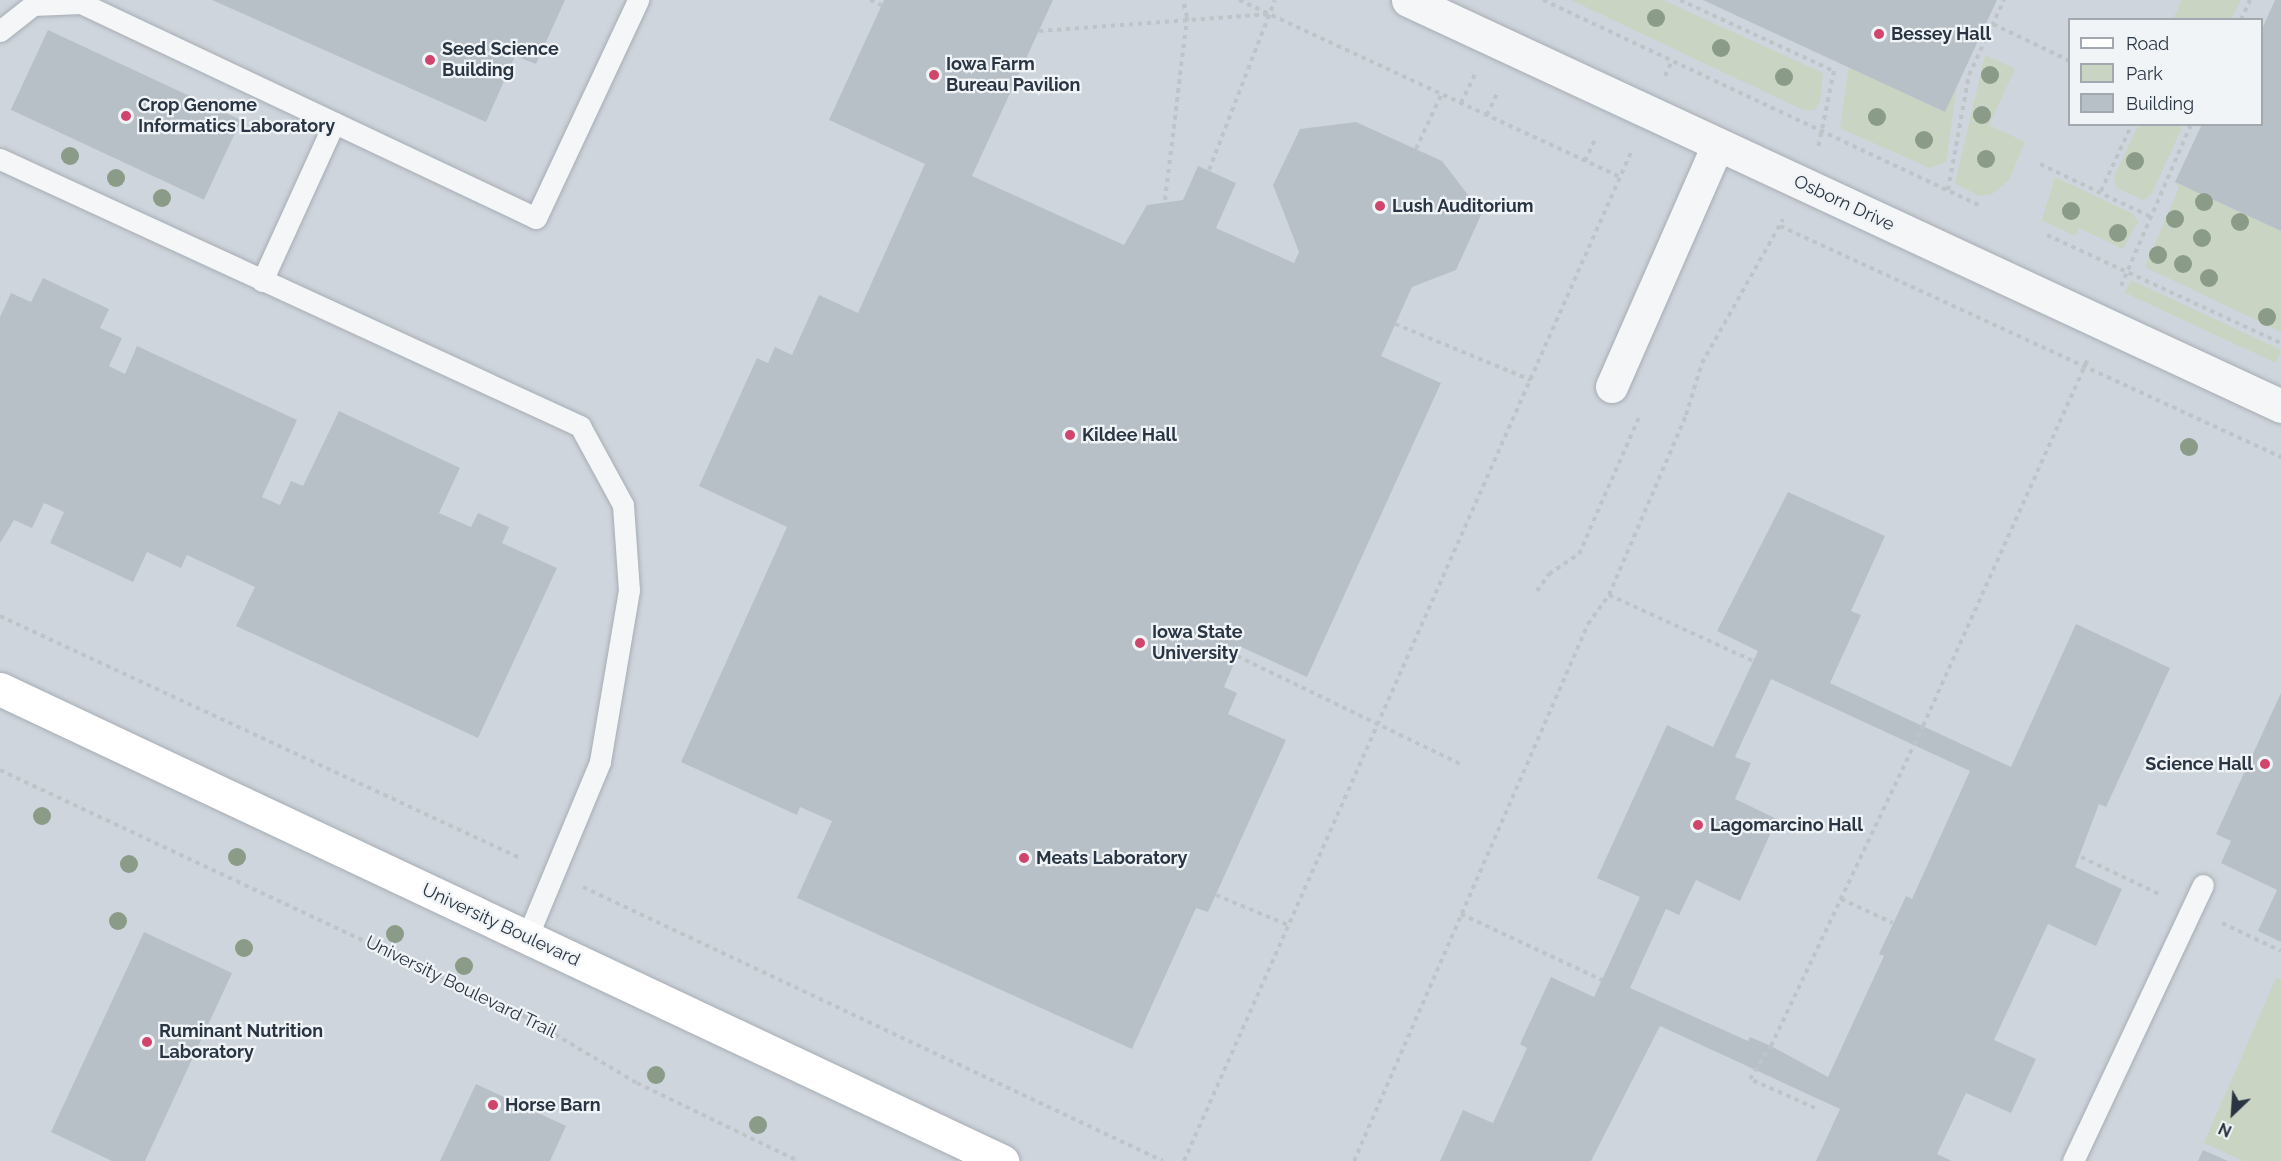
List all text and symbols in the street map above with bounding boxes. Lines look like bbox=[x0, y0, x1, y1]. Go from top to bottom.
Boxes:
legend bbox=[2068, 18, 2263, 126]
place label: Bessey Hall bbox=[1891, 23, 1992, 45]
marker: Bessey Hall bbox=[1872, 27, 1886, 41]
text: Road bbox=[2126, 33, 2169, 54]
place label: Seed Science Building bbox=[442, 39, 559, 82]
marker: Seed Science Building bbox=[423, 53, 437, 67]
place label: Iowa Farm Bureau Pavilion bbox=[946, 54, 1080, 97]
text: Park bbox=[2126, 63, 2163, 84]
marker: Iowa Farm Bureau Pavilion bbox=[927, 68, 941, 82]
text: Building bbox=[2126, 93, 2194, 114]
place label: Crop Genome Informatics Laboratory bbox=[138, 95, 335, 138]
marker: Crop Genome Informatics Laboratory bbox=[119, 109, 133, 123]
street label: Osborn Drive bbox=[1790, 170, 1898, 236]
place label: Lush Auditorium bbox=[1392, 195, 1534, 217]
marker: Lush Auditorium bbox=[1373, 199, 1387, 213]
place label: Kildee Hall bbox=[1082, 424, 1177, 446]
marker: Kildee Hall bbox=[1063, 428, 1077, 442]
place label: Iowa State University bbox=[1152, 622, 1243, 664]
marker: Iowa State University bbox=[1133, 636, 1147, 650]
place label: Science Hall bbox=[2145, 753, 2253, 775]
marker: Science Hall bbox=[2258, 757, 2272, 771]
place label: Lagomarcino Hall bbox=[1710, 814, 1863, 836]
marker: Lagomarcino Hall bbox=[1691, 818, 1705, 832]
place label: Meats Laboratory bbox=[1036, 847, 1187, 869]
marker: Meats Laboratory bbox=[1017, 851, 1031, 865]
street label: University Boulevard bbox=[418, 879, 584, 971]
street label: University Boulevard Trail bbox=[361, 931, 561, 1043]
place label: Ruminant Nutrition Laboratory bbox=[159, 1021, 323, 1064]
marker: Ruminant Nutrition Laboratory bbox=[140, 1035, 154, 1049]
north arrow bbox=[2203, 1083, 2263, 1143]
place label: Horse Barn bbox=[505, 1094, 601, 1116]
marker: Horse Barn bbox=[486, 1098, 500, 1112]
text: N bbox=[2216, 1119, 2235, 1141]

